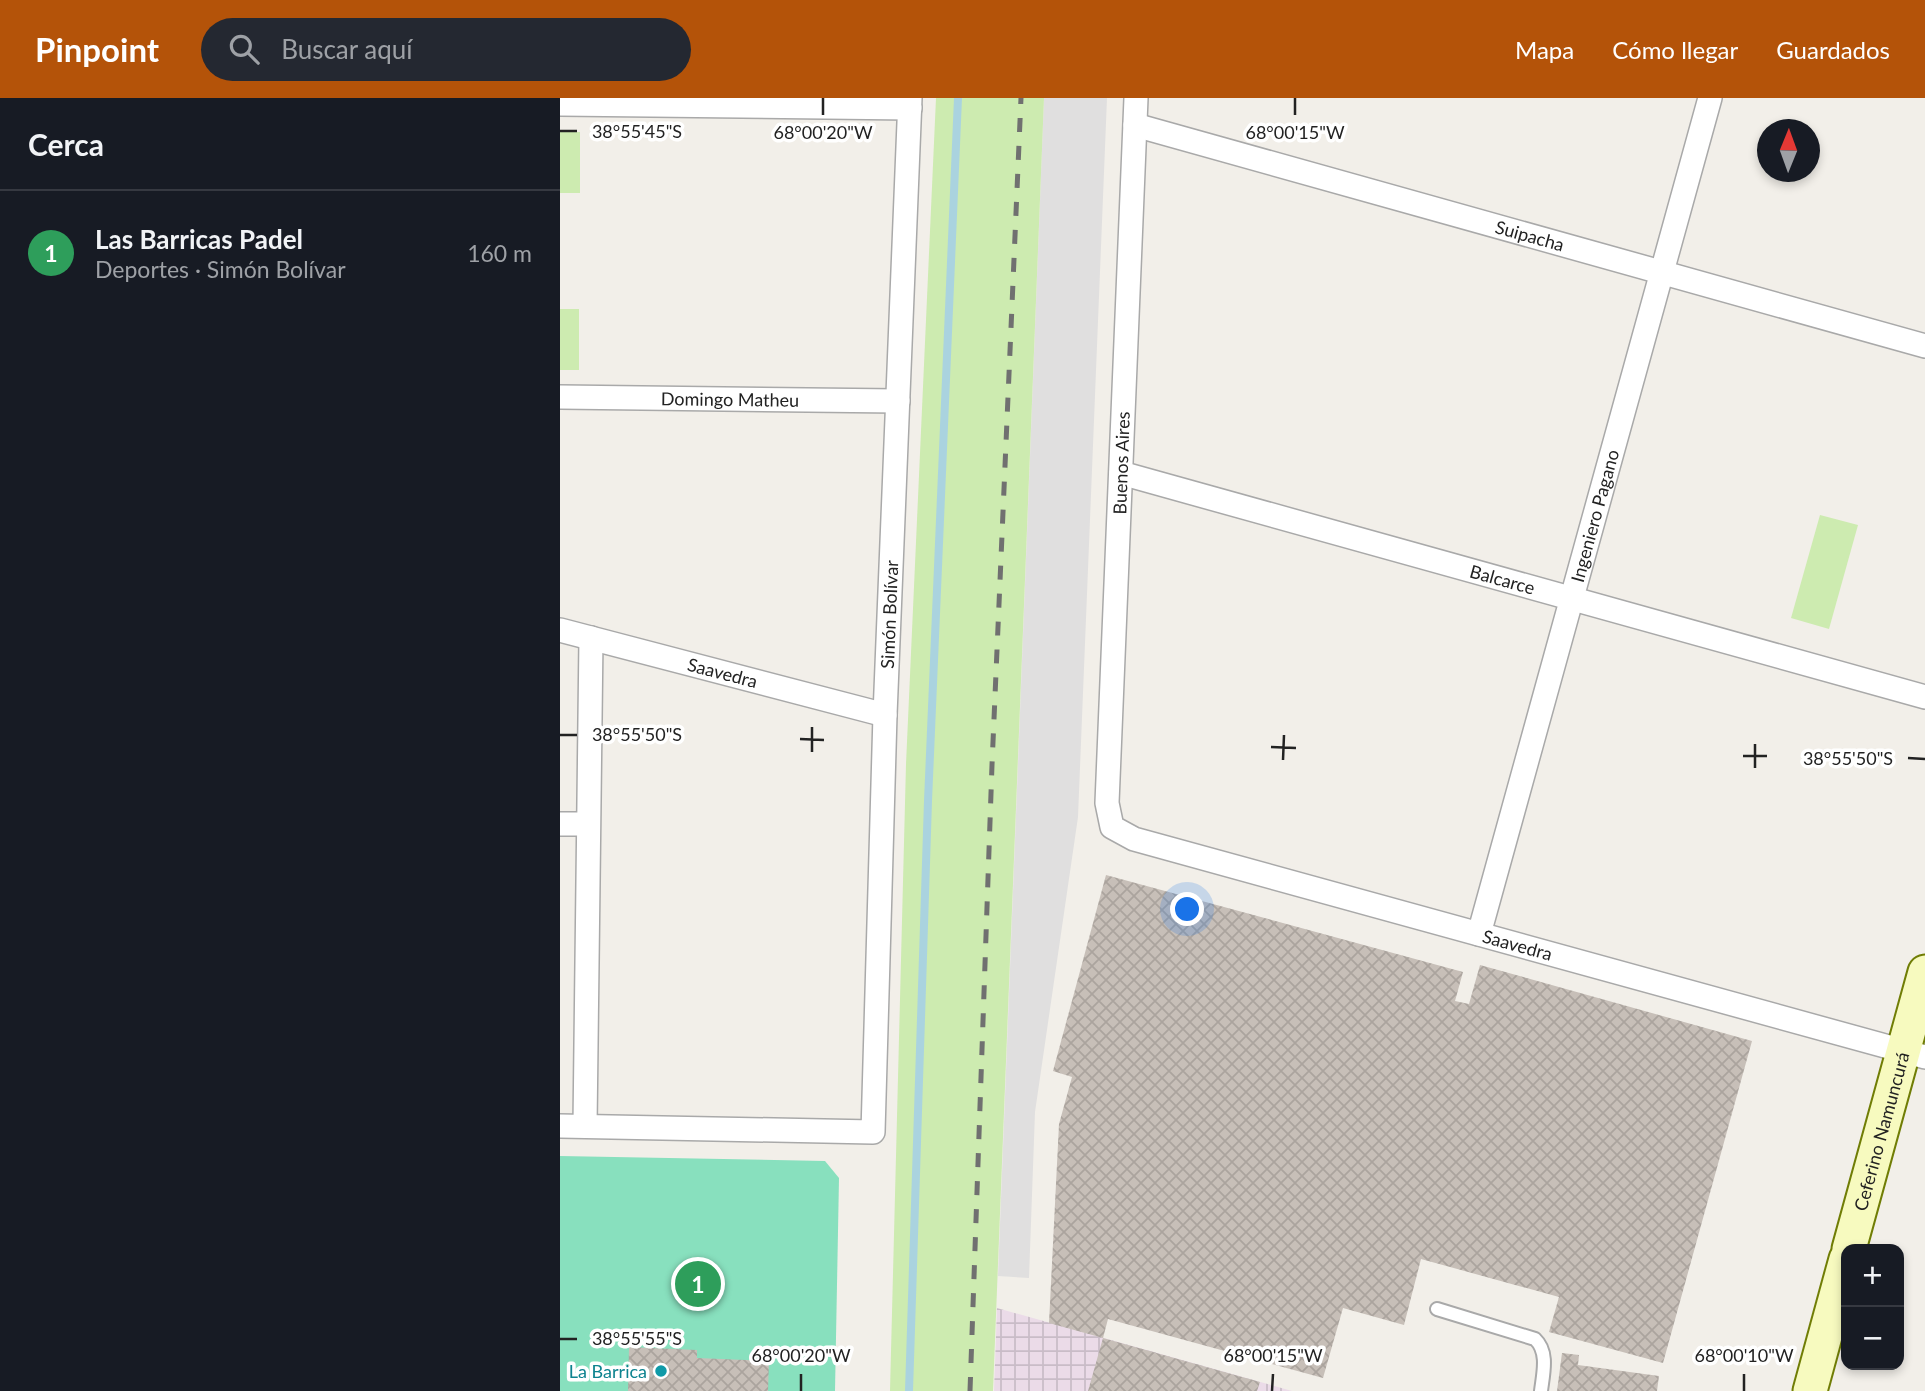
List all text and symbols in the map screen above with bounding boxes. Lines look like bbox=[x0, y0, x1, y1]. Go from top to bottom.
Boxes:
search box bbox=[201, 18, 691, 81]
text: Pinpoint bbox=[35, 29, 159, 69]
icon: search bbox=[225, 30, 263, 68]
text: Buscar aquí bbox=[281, 33, 413, 65]
text: Mapa bbox=[1515, 35, 1574, 64]
text: Cómo llegar bbox=[1612, 35, 1738, 64]
text: Guardados bbox=[1776, 35, 1890, 64]
north arrow bbox=[1757, 119, 1820, 182]
text: 38°55'45"S bbox=[592, 120, 682, 142]
text: 68°00'20"W bbox=[773, 121, 873, 143]
text: 68°00'15"W bbox=[1245, 121, 1345, 143]
text: Cerca bbox=[28, 126, 104, 162]
street label: Suipacha bbox=[1493, 215, 1567, 256]
text: Las Barricas Padel bbox=[95, 223, 303, 255]
text: 1 bbox=[44, 239, 58, 267]
text: 160 m bbox=[467, 239, 532, 267]
text: Deportes · Simón Bolívar bbox=[95, 255, 346, 283]
street label: Domingo Matheu bbox=[661, 387, 799, 411]
street label: Buenos Aires bbox=[1108, 411, 1134, 515]
street label: Ingeniero Pagano bbox=[1566, 447, 1623, 584]
street label: Simón Bolívar bbox=[876, 559, 902, 669]
street label: Balcarce bbox=[1468, 560, 1537, 599]
street label: Saavedra bbox=[685, 653, 760, 692]
text: 38°55'50"S bbox=[592, 723, 682, 745]
text: 38°55'50"S bbox=[1803, 747, 1893, 769]
your location bbox=[1170, 892, 1204, 926]
street label: Saavedra bbox=[1480, 925, 1555, 965]
street label: Ceferino Namuncurá bbox=[1849, 1049, 1914, 1213]
map controls bbox=[1841, 1244, 1904, 1370]
button: + bbox=[1841, 1244, 1904, 1307]
pin: 1 bbox=[675, 1258, 721, 1310]
button: − bbox=[1841, 1307, 1904, 1370]
text: 38°55'55"S bbox=[592, 1327, 682, 1349]
text: 68°00'20"W bbox=[751, 1344, 851, 1366]
text: 68°00'15"W bbox=[1223, 1344, 1323, 1366]
text: 68°00'10"W bbox=[1694, 1344, 1794, 1366]
place label: La Barrica bbox=[569, 1360, 647, 1382]
marker: La Barrica bbox=[653, 1363, 669, 1379]

